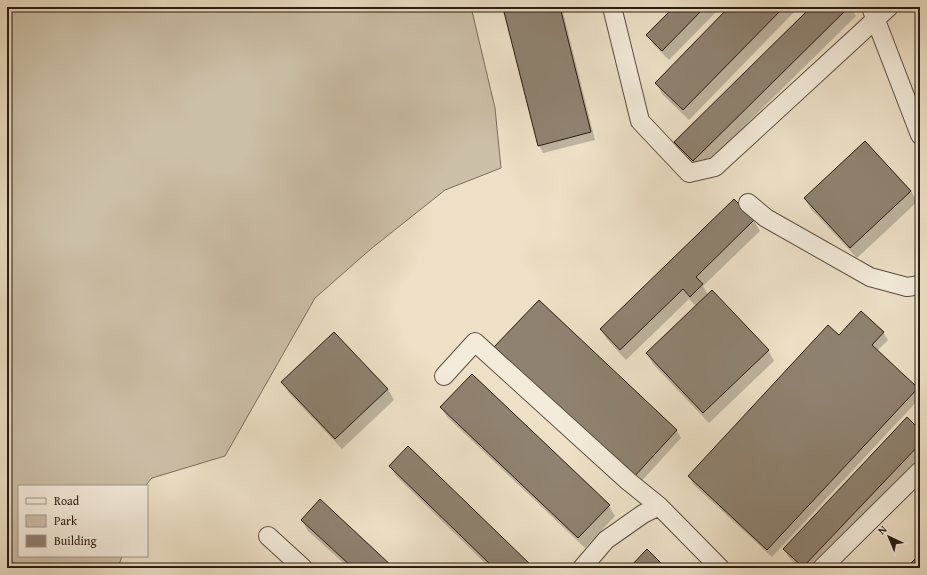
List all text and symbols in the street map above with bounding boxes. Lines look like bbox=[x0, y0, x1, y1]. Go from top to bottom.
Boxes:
legend bbox=[18, 485, 148, 557]
text: Road bbox=[54, 492, 80, 509]
text: Park bbox=[54, 512, 78, 529]
north arrow bbox=[869, 517, 909, 557]
text: N bbox=[874, 521, 891, 538]
text: Building bbox=[54, 532, 97, 549]

